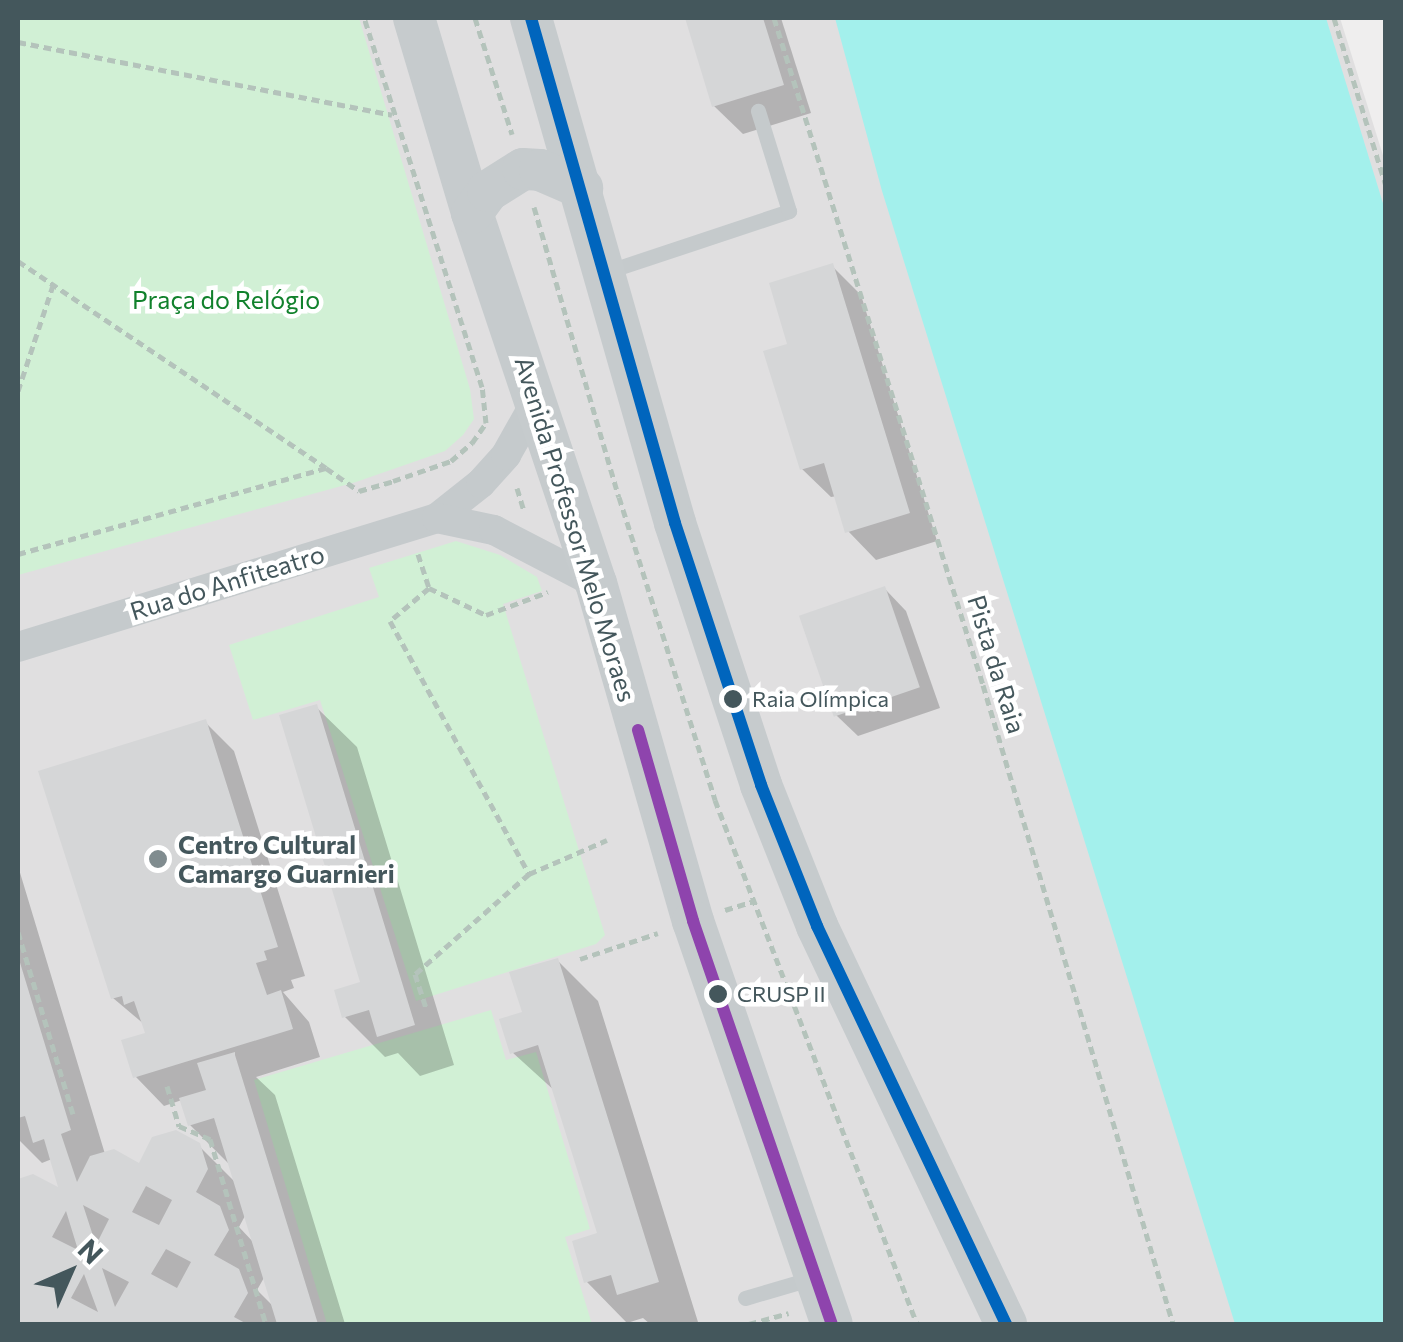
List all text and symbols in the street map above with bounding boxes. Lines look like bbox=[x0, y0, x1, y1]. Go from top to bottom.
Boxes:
park label: Praça do Relógio bbox=[132, 284, 320, 314]
street label: Avenida Professor Melo Moraes bbox=[509, 353, 643, 705]
street label: Rua do Anfiteatro bbox=[126, 538, 328, 626]
street label: Pista da Raia bbox=[962, 591, 1032, 737]
place label: Raia Olímpica bbox=[752, 686, 889, 712]
marker: Raia Olímpica bbox=[723, 689, 743, 709]
place label: Centro Cultural Camargo Guarnieri bbox=[178, 830, 395, 889]
marker: Centro Cultural Camargo Guarnieri bbox=[147, 848, 169, 870]
place label: CRUSP II bbox=[737, 981, 826, 1007]
marker: CRUSP II bbox=[708, 984, 728, 1004]
north arrow bbox=[20, 1222, 120, 1322]
text: N bbox=[72, 1231, 111, 1270]

